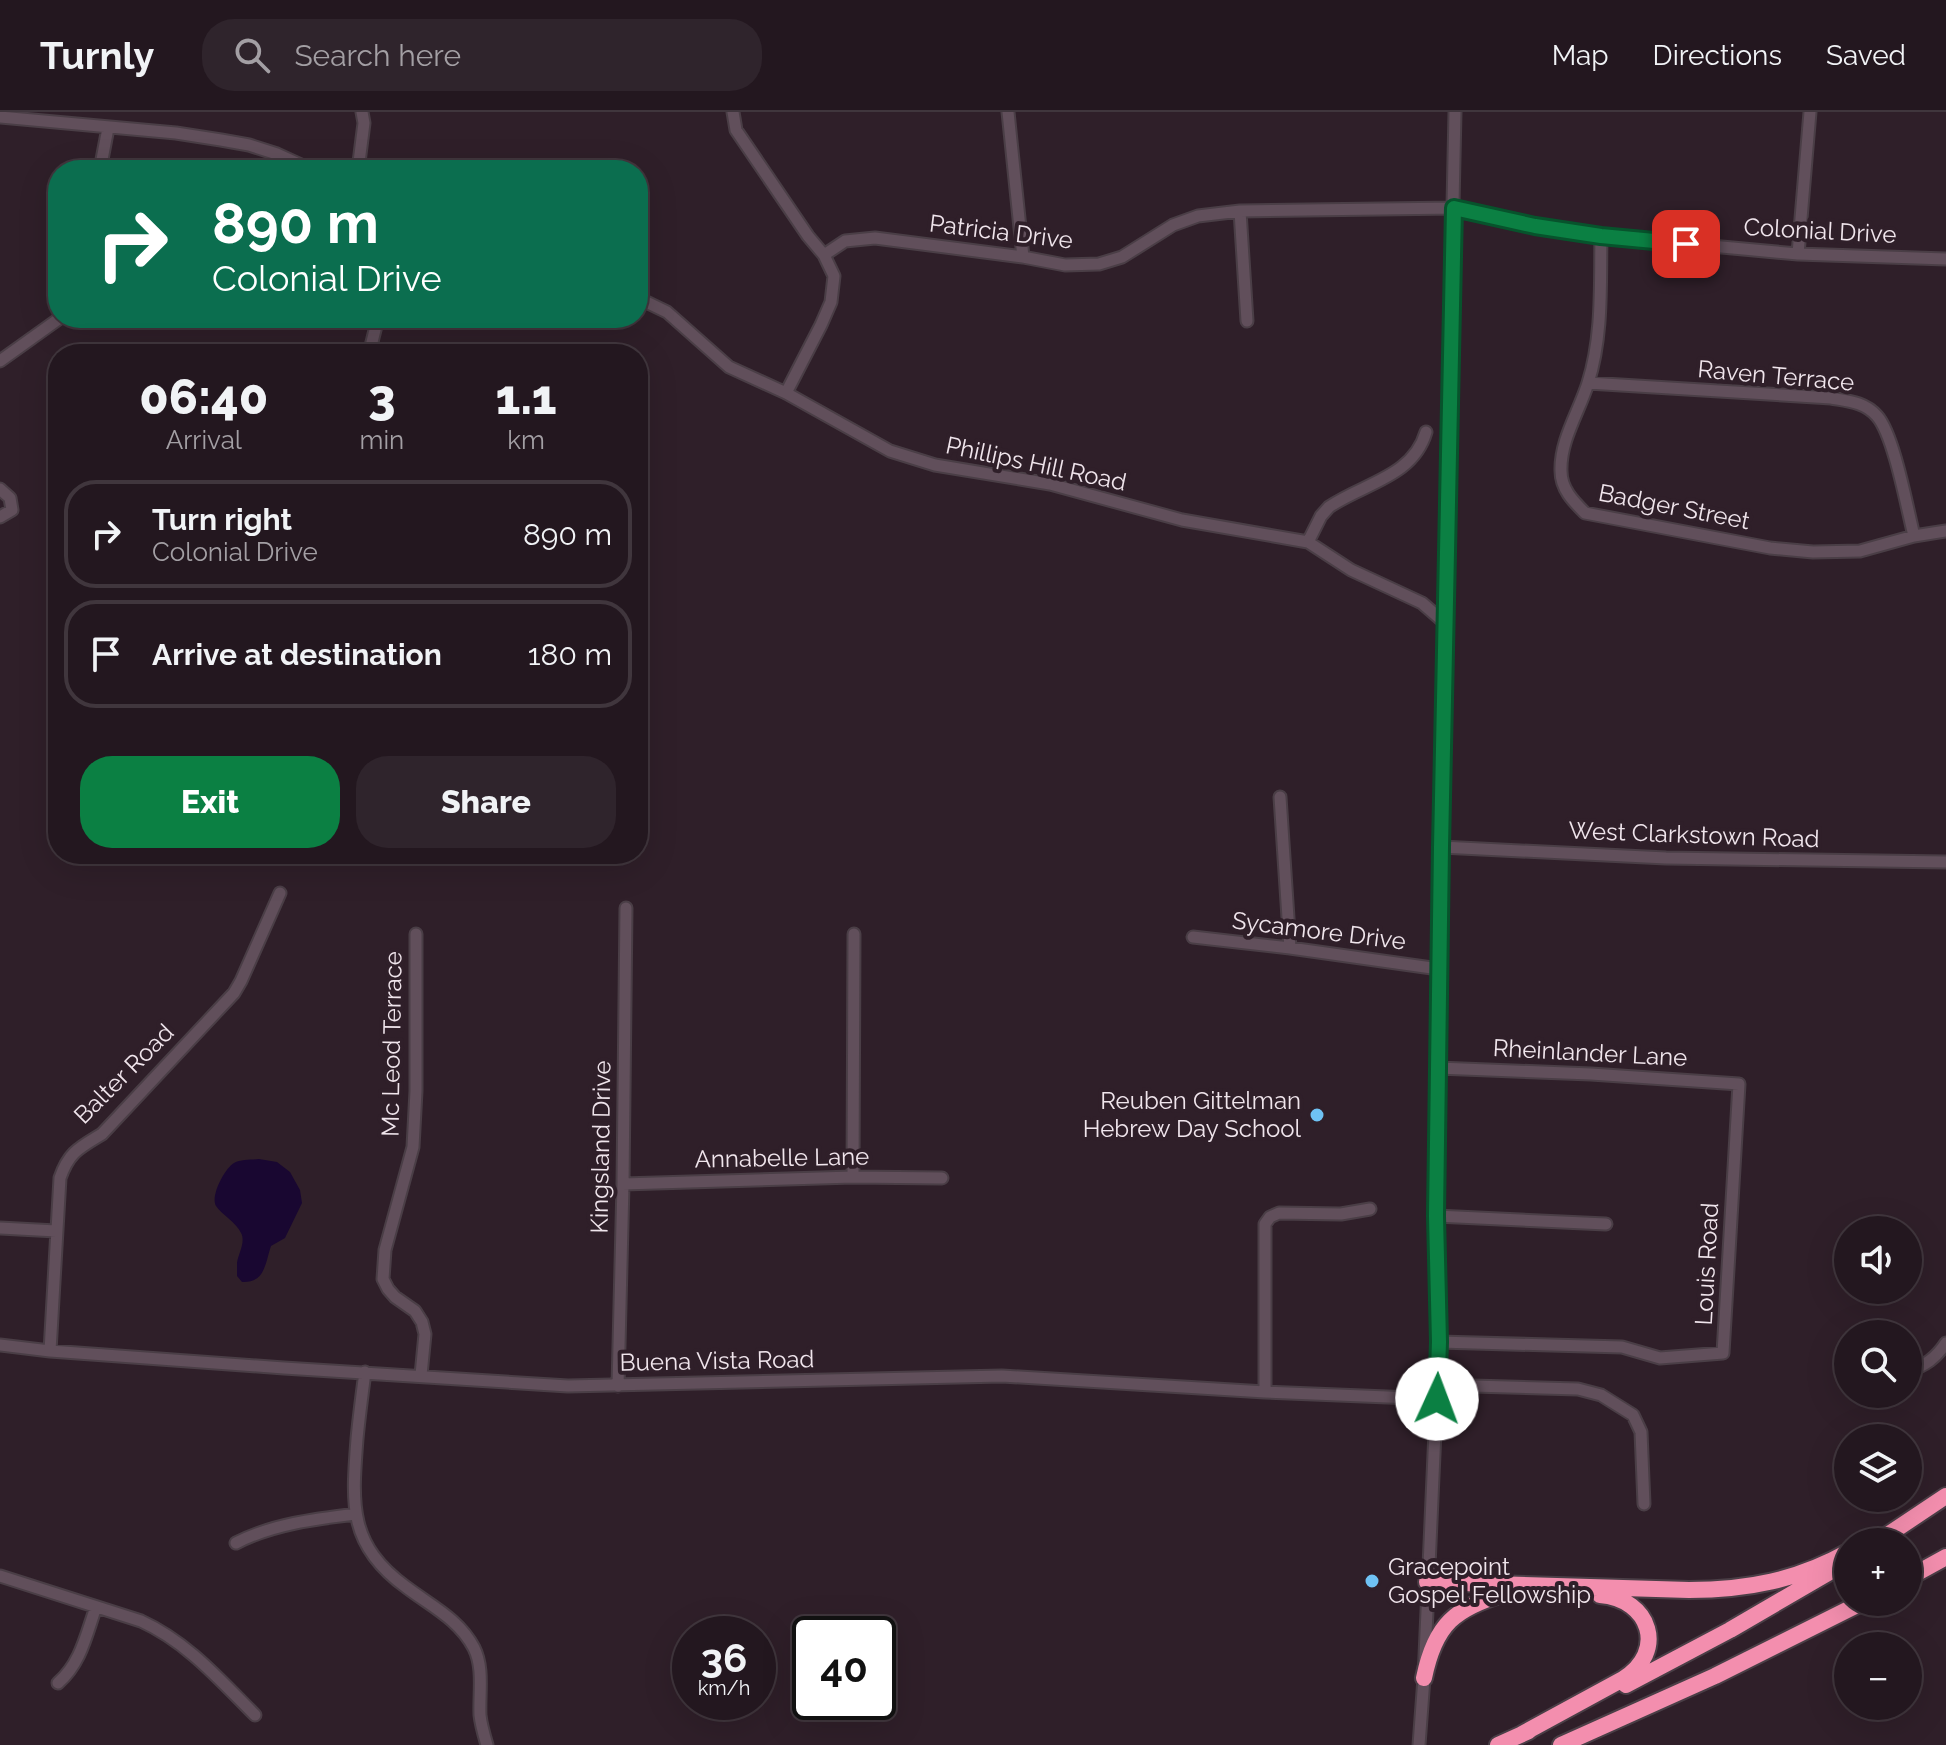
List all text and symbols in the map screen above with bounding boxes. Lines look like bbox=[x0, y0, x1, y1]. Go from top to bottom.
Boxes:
search box bbox=[202, 19, 762, 91]
text: Turnly bbox=[40, 33, 154, 78]
icon: search bbox=[230, 33, 274, 77]
text: Search here bbox=[294, 38, 461, 73]
text: Map bbox=[1552, 39, 1609, 72]
text: Directions bbox=[1653, 39, 1782, 72]
text: Saved bbox=[1826, 39, 1906, 72]
text: 890 m bbox=[212, 190, 379, 256]
icon: right bbox=[80, 192, 184, 296]
street label: Patricia Drive bbox=[928, 208, 1074, 255]
pin bbox=[1652, 210, 1720, 278]
street label: Colonial Drive bbox=[1743, 212, 1897, 249]
icon: arrive bbox=[1664, 222, 1708, 266]
text: Colonial Drive bbox=[212, 257, 442, 299]
street label: Raven Terrace bbox=[1697, 354, 1856, 397]
text: 06:40 bbox=[139, 369, 268, 425]
text: 3 bbox=[368, 369, 396, 425]
text: 1.1 bbox=[496, 369, 557, 425]
text: Arrival bbox=[166, 425, 242, 455]
text: min bbox=[360, 425, 404, 455]
text: km bbox=[507, 425, 545, 455]
street label: Phillips Hill Road bbox=[943, 430, 1129, 497]
street label: Badger Street bbox=[1596, 478, 1752, 535]
text: Turn right bbox=[152, 502, 292, 537]
icon: right bbox=[84, 512, 128, 556]
text: 890 m bbox=[523, 517, 612, 552]
text: Colonial Drive bbox=[152, 537, 318, 567]
icon: arrive bbox=[84, 632, 128, 676]
text: Arrive at destination bbox=[152, 637, 442, 672]
text: 180 m bbox=[528, 637, 612, 672]
button: Exit bbox=[80, 756, 340, 848]
button: Share bbox=[356, 756, 616, 848]
street label: West Clarkstown Road bbox=[1568, 816, 1820, 853]
street label: Sycamore Drive bbox=[1231, 905, 1408, 956]
street label: Mc Leod Terrace bbox=[375, 951, 408, 1137]
street label: Balter Road bbox=[68, 1018, 180, 1130]
street label: Rheinlander Lane bbox=[1492, 1033, 1688, 1072]
street label: Kingsland Drive bbox=[584, 1060, 617, 1234]
place label: Reuben Gittelman Hebrew Day School bbox=[1083, 1086, 1301, 1143]
marker: Reuben Gittelman Hebrew Day School bbox=[1308, 1106, 1326, 1124]
street label: Annabelle Lane bbox=[694, 1141, 870, 1174]
street label: Louis Road bbox=[1689, 1202, 1724, 1326]
map controls bbox=[1834, 1216, 1922, 1720]
button: sound bbox=[1834, 1216, 1922, 1304]
button: search bbox=[1834, 1320, 1922, 1408]
street label: Buena Vista Road bbox=[619, 1344, 815, 1377]
position arrow bbox=[1395, 1357, 1479, 1441]
button: layers bbox=[1834, 1424, 1922, 1512]
button: + bbox=[1834, 1528, 1922, 1616]
place label: Gracepoint Gospel Fellowship bbox=[1388, 1552, 1591, 1609]
marker: Gracepoint Gospel Fellowship bbox=[1363, 1572, 1381, 1590]
speed limit sign: 40 bbox=[792, 1616, 896, 1720]
button: − bbox=[1834, 1632, 1922, 1720]
text: 36 bbox=[701, 1634, 747, 1681]
text: km/h bbox=[698, 1676, 750, 1700]

